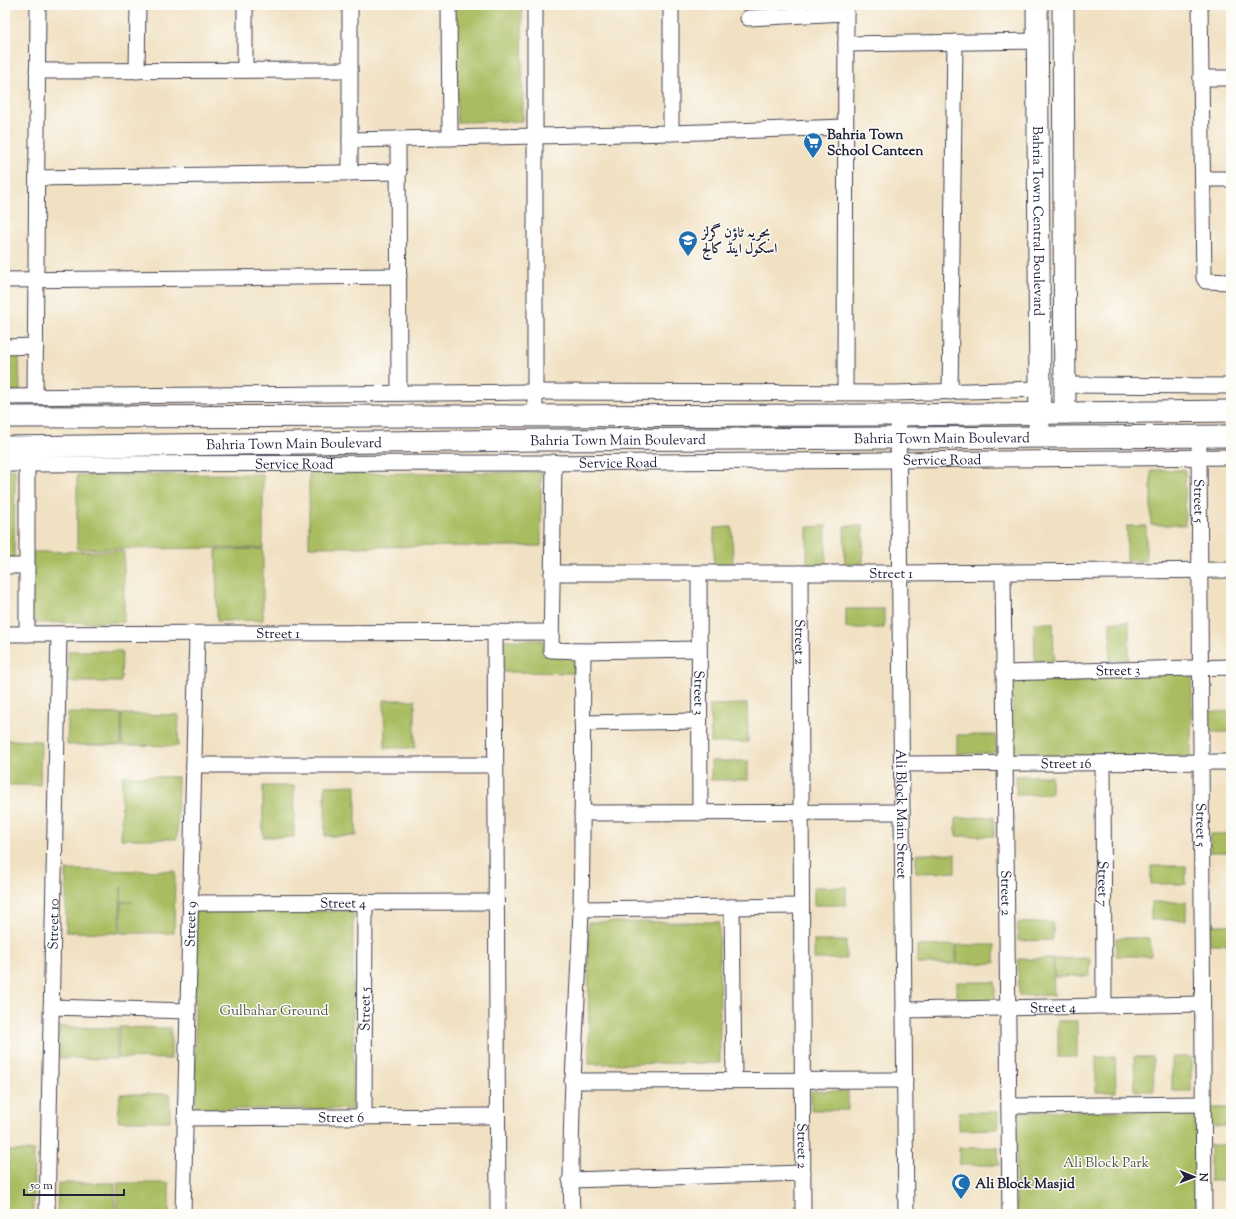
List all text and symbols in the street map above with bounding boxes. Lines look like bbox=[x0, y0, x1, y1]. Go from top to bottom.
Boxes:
place label: Bahria Town School Canteen bbox=[827, 126, 924, 162]
street label: Bahria Town Central Boulevard bbox=[1026, 126, 1047, 316]
supermarket icon: Bahria Town School Canteen bbox=[802, 131, 824, 159]
place label: بحریہ ٹاؤن گرلز اسکول اینڈ کالج bbox=[700, 223, 777, 260]
school or university icon: بحریہ ٹاؤن گرلز اسکول اینڈ کالج bbox=[677, 229, 699, 257]
street label: Bahria Town Main Boulevard bbox=[854, 429, 1030, 450]
street label: Bahria Town Main Boulevard bbox=[530, 431, 706, 452]
street label: Bahria Town Main Boulevard bbox=[206, 434, 382, 456]
street label: Service Road bbox=[903, 451, 982, 472]
street label: Service Road bbox=[579, 454, 658, 475]
street label: Service Road bbox=[255, 455, 333, 476]
street label: Street 5 bbox=[1187, 479, 1207, 523]
street label: Street 1 bbox=[869, 565, 913, 585]
street label: Street 2 bbox=[788, 619, 808, 665]
street label: Street 1 bbox=[256, 625, 300, 645]
street label: Street 3 bbox=[1095, 661, 1141, 683]
street label: Street 3 bbox=[687, 671, 708, 716]
street label: Ali Block Main Street bbox=[889, 749, 911, 879]
street label: Street 16 bbox=[1040, 755, 1092, 775]
street label: Street 5 bbox=[1189, 803, 1210, 847]
street label: Street 7 bbox=[1091, 861, 1112, 907]
street label: Street 2 bbox=[994, 870, 1015, 916]
street label: Street 4 bbox=[320, 894, 366, 915]
street label: Street 10 bbox=[44, 898, 66, 950]
street label: Street 9 bbox=[181, 901, 203, 947]
street label: Street 5 bbox=[356, 987, 377, 1031]
street label: Street 4 bbox=[1030, 999, 1076, 1019]
park label: Gulbahar Ground bbox=[220, 1002, 328, 1022]
street label: Street 6 bbox=[318, 1109, 364, 1129]
street label: Street 2 bbox=[791, 1123, 811, 1169]
park label: Ali Block Park bbox=[1063, 1154, 1149, 1174]
north arrow bbox=[1174, 1157, 1214, 1197]
scale bar bbox=[24, 1171, 124, 1197]
mosque icon: Ali Block Masjid bbox=[950, 1172, 972, 1200]
text: N bbox=[1195, 1172, 1211, 1182]
place label: Ali Block Masjid bbox=[975, 1175, 1075, 1195]
text: 50 m bbox=[29, 1177, 53, 1195]

